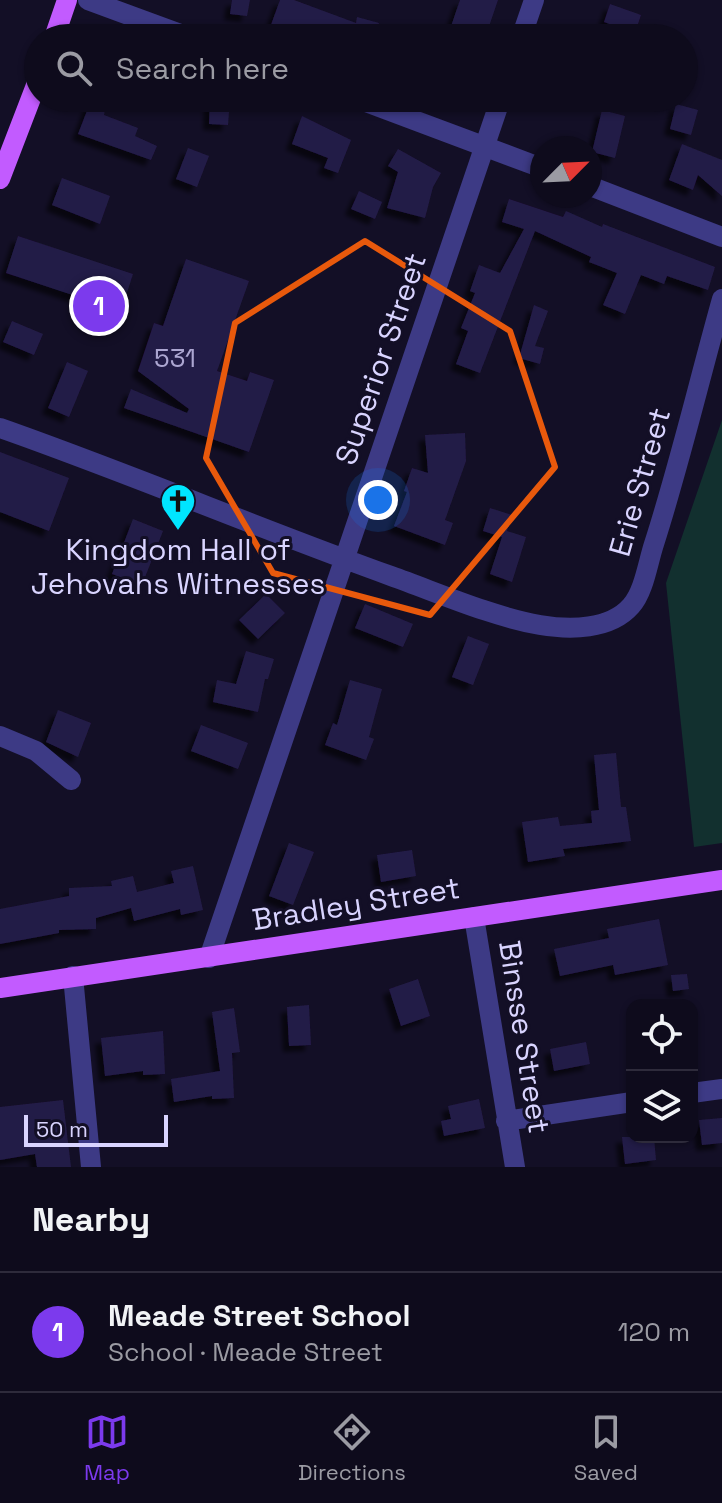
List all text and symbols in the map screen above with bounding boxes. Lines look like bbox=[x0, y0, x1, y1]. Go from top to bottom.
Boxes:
search box bbox=[24, 24, 698, 112]
icon: search bbox=[52, 46, 96, 90]
text: Search here bbox=[116, 49, 289, 88]
north arrow bbox=[530, 136, 602, 208]
street label: Superior Street bbox=[326, 248, 435, 470]
pin: 1 bbox=[73, 276, 125, 336]
house number: 531 bbox=[154, 341, 196, 375]
street label: Erie Street bbox=[600, 403, 679, 561]
your location bbox=[358, 480, 398, 520]
church icon: Kingdom Hall of Jehovahs Witnesses bbox=[159, 482, 197, 532]
place label: Kingdom Hall of Jehovahs Witnesses bbox=[31, 530, 325, 603]
street label: Bradley Street bbox=[249, 868, 463, 939]
street label: Binsse Street bbox=[490, 938, 559, 1136]
map controls bbox=[626, 999, 698, 1143]
button: locate bbox=[626, 999, 698, 1071]
button: layers bbox=[626, 1071, 698, 1143]
scale bar bbox=[24, 1111, 168, 1147]
text: 50 m bbox=[36, 1115, 88, 1143]
text: Nearby bbox=[32, 1198, 150, 1241]
text: Meade Street School bbox=[108, 1296, 410, 1335]
text: 1 bbox=[52, 1315, 64, 1349]
text: 120 m bbox=[618, 1315, 690, 1349]
text: School · Meade Street bbox=[108, 1335, 383, 1369]
tab: Map bbox=[84, 1410, 130, 1486]
tab: Directions bbox=[298, 1410, 406, 1486]
tab: Saved bbox=[574, 1410, 638, 1486]

